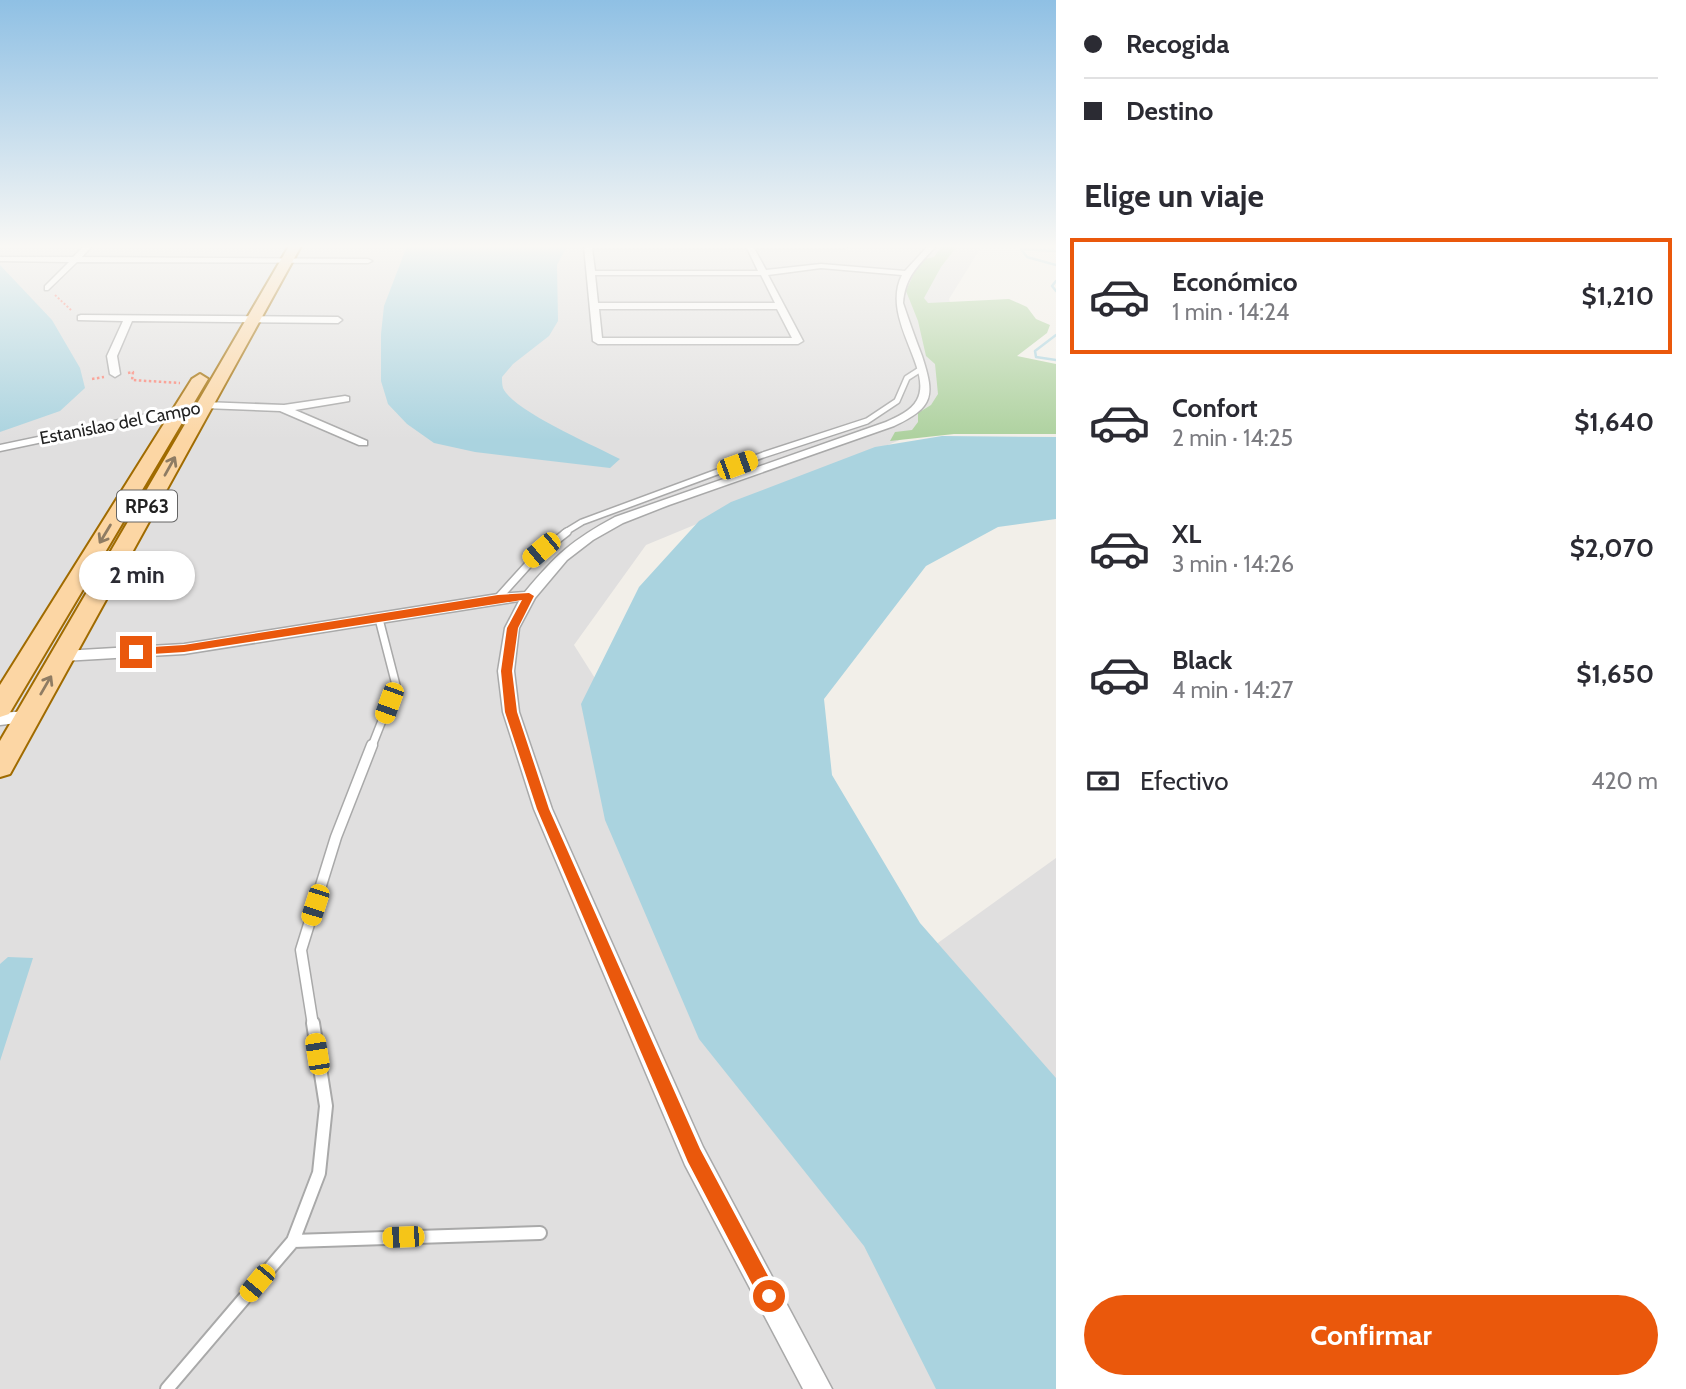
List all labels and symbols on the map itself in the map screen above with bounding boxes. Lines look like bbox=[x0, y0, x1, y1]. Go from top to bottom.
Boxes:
street label: Estanislao del Campo bbox=[38, 397, 202, 449]
car bbox=[714, 448, 761, 482]
one-way arrow bbox=[163, 456, 177, 476]
road number: RP63 bbox=[117, 491, 177, 522]
one-way arrow bbox=[97, 523, 111, 543]
car bbox=[519, 528, 564, 572]
callout: 2 min bbox=[78, 550, 194, 600]
route end bbox=[120, 636, 152, 668]
one-way arrow bbox=[39, 676, 53, 696]
car bbox=[372, 680, 407, 726]
car bbox=[299, 882, 332, 928]
car bbox=[304, 1032, 331, 1076]
car bbox=[382, 1226, 425, 1248]
car bbox=[236, 1260, 279, 1306]
route start bbox=[753, 1280, 785, 1312]

